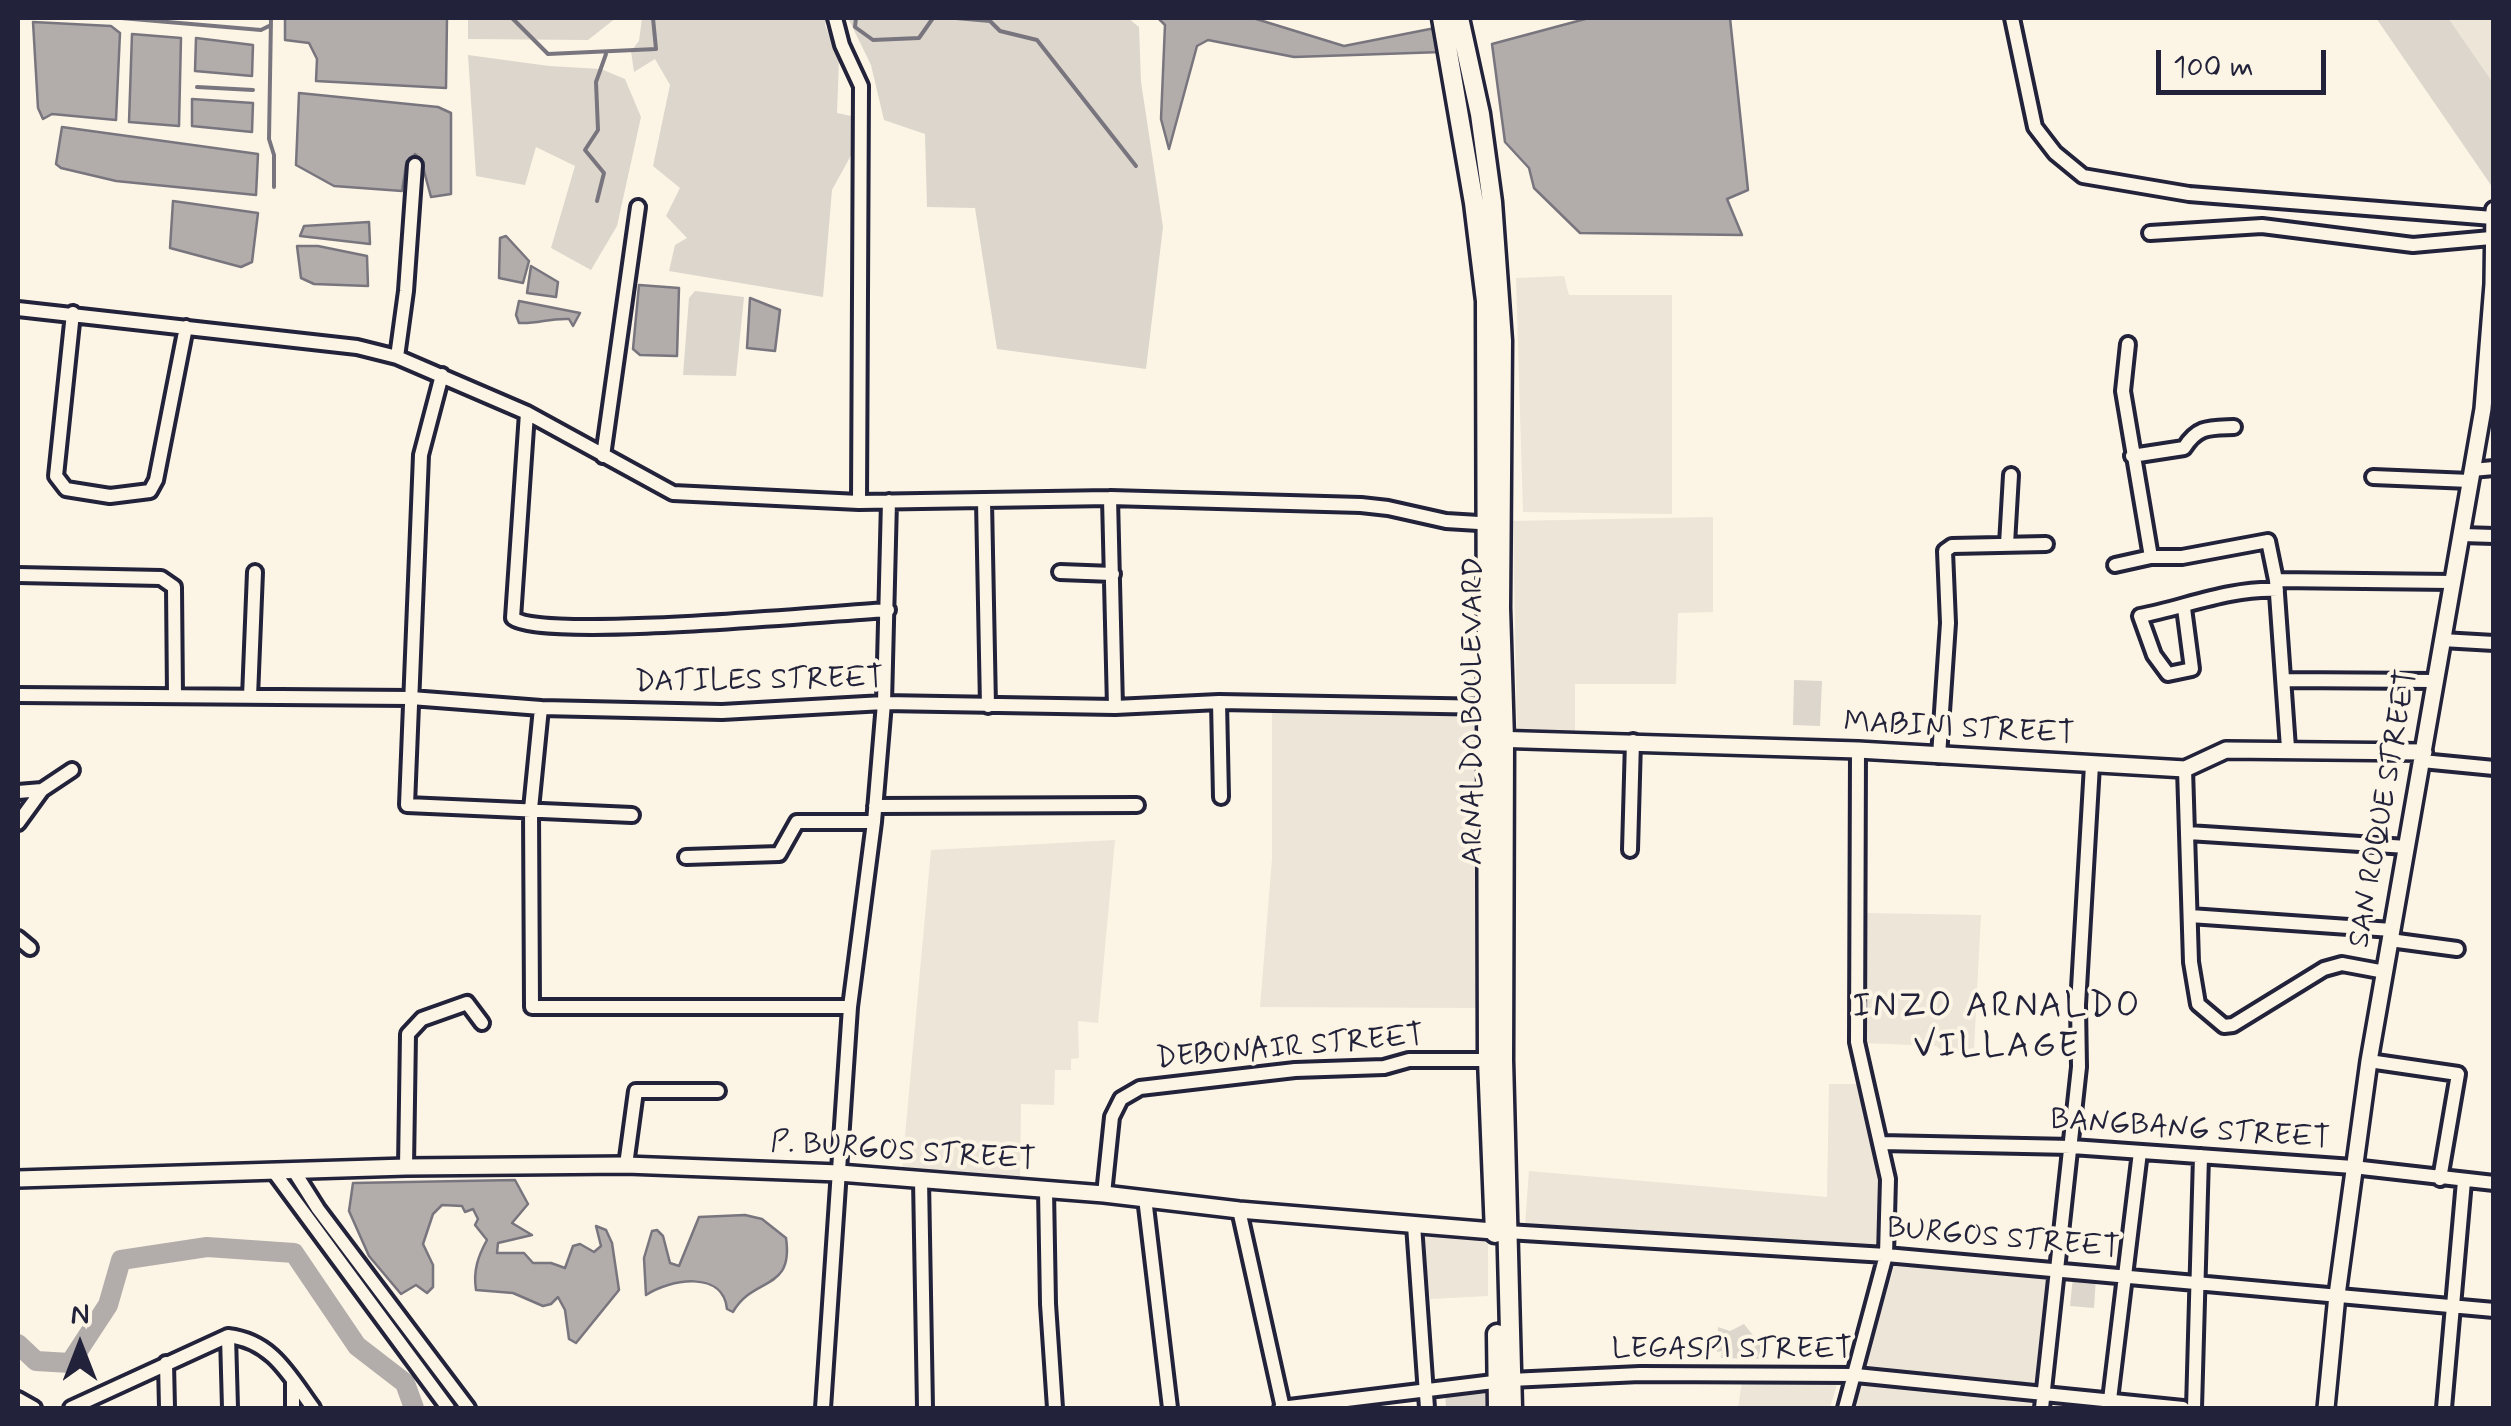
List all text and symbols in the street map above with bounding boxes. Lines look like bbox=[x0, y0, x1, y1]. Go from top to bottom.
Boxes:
scale bar bbox=[2161, 30, 2331, 92]
text: 100 m bbox=[2173, 48, 2254, 87]
street label: ARNALDO BOULEVARD bbox=[1457, 557, 1493, 865]
street label: DATILES STREET bbox=[634, 662, 884, 702]
street label: SAN ROQUE STREET bbox=[2343, 667, 2427, 951]
street label: MABINI STREET bbox=[1843, 706, 2075, 754]
district label: INZO ARNALDO VILLAGE bbox=[1857, 988, 2137, 1070]
street label: DEBONAIR STREET bbox=[1155, 1019, 1425, 1079]
street label: BANGBANG STREET bbox=[2049, 1103, 2331, 1159]
street label: P. BURGOS STREET bbox=[769, 1126, 1037, 1180]
street label: BURGOS STREET bbox=[1885, 1212, 2121, 1268]
north arrow bbox=[30, 1296, 130, 1396]
text: N bbox=[71, 1297, 89, 1334]
street label: LEGASPI STREET bbox=[1612, 1333, 1852, 1369]

